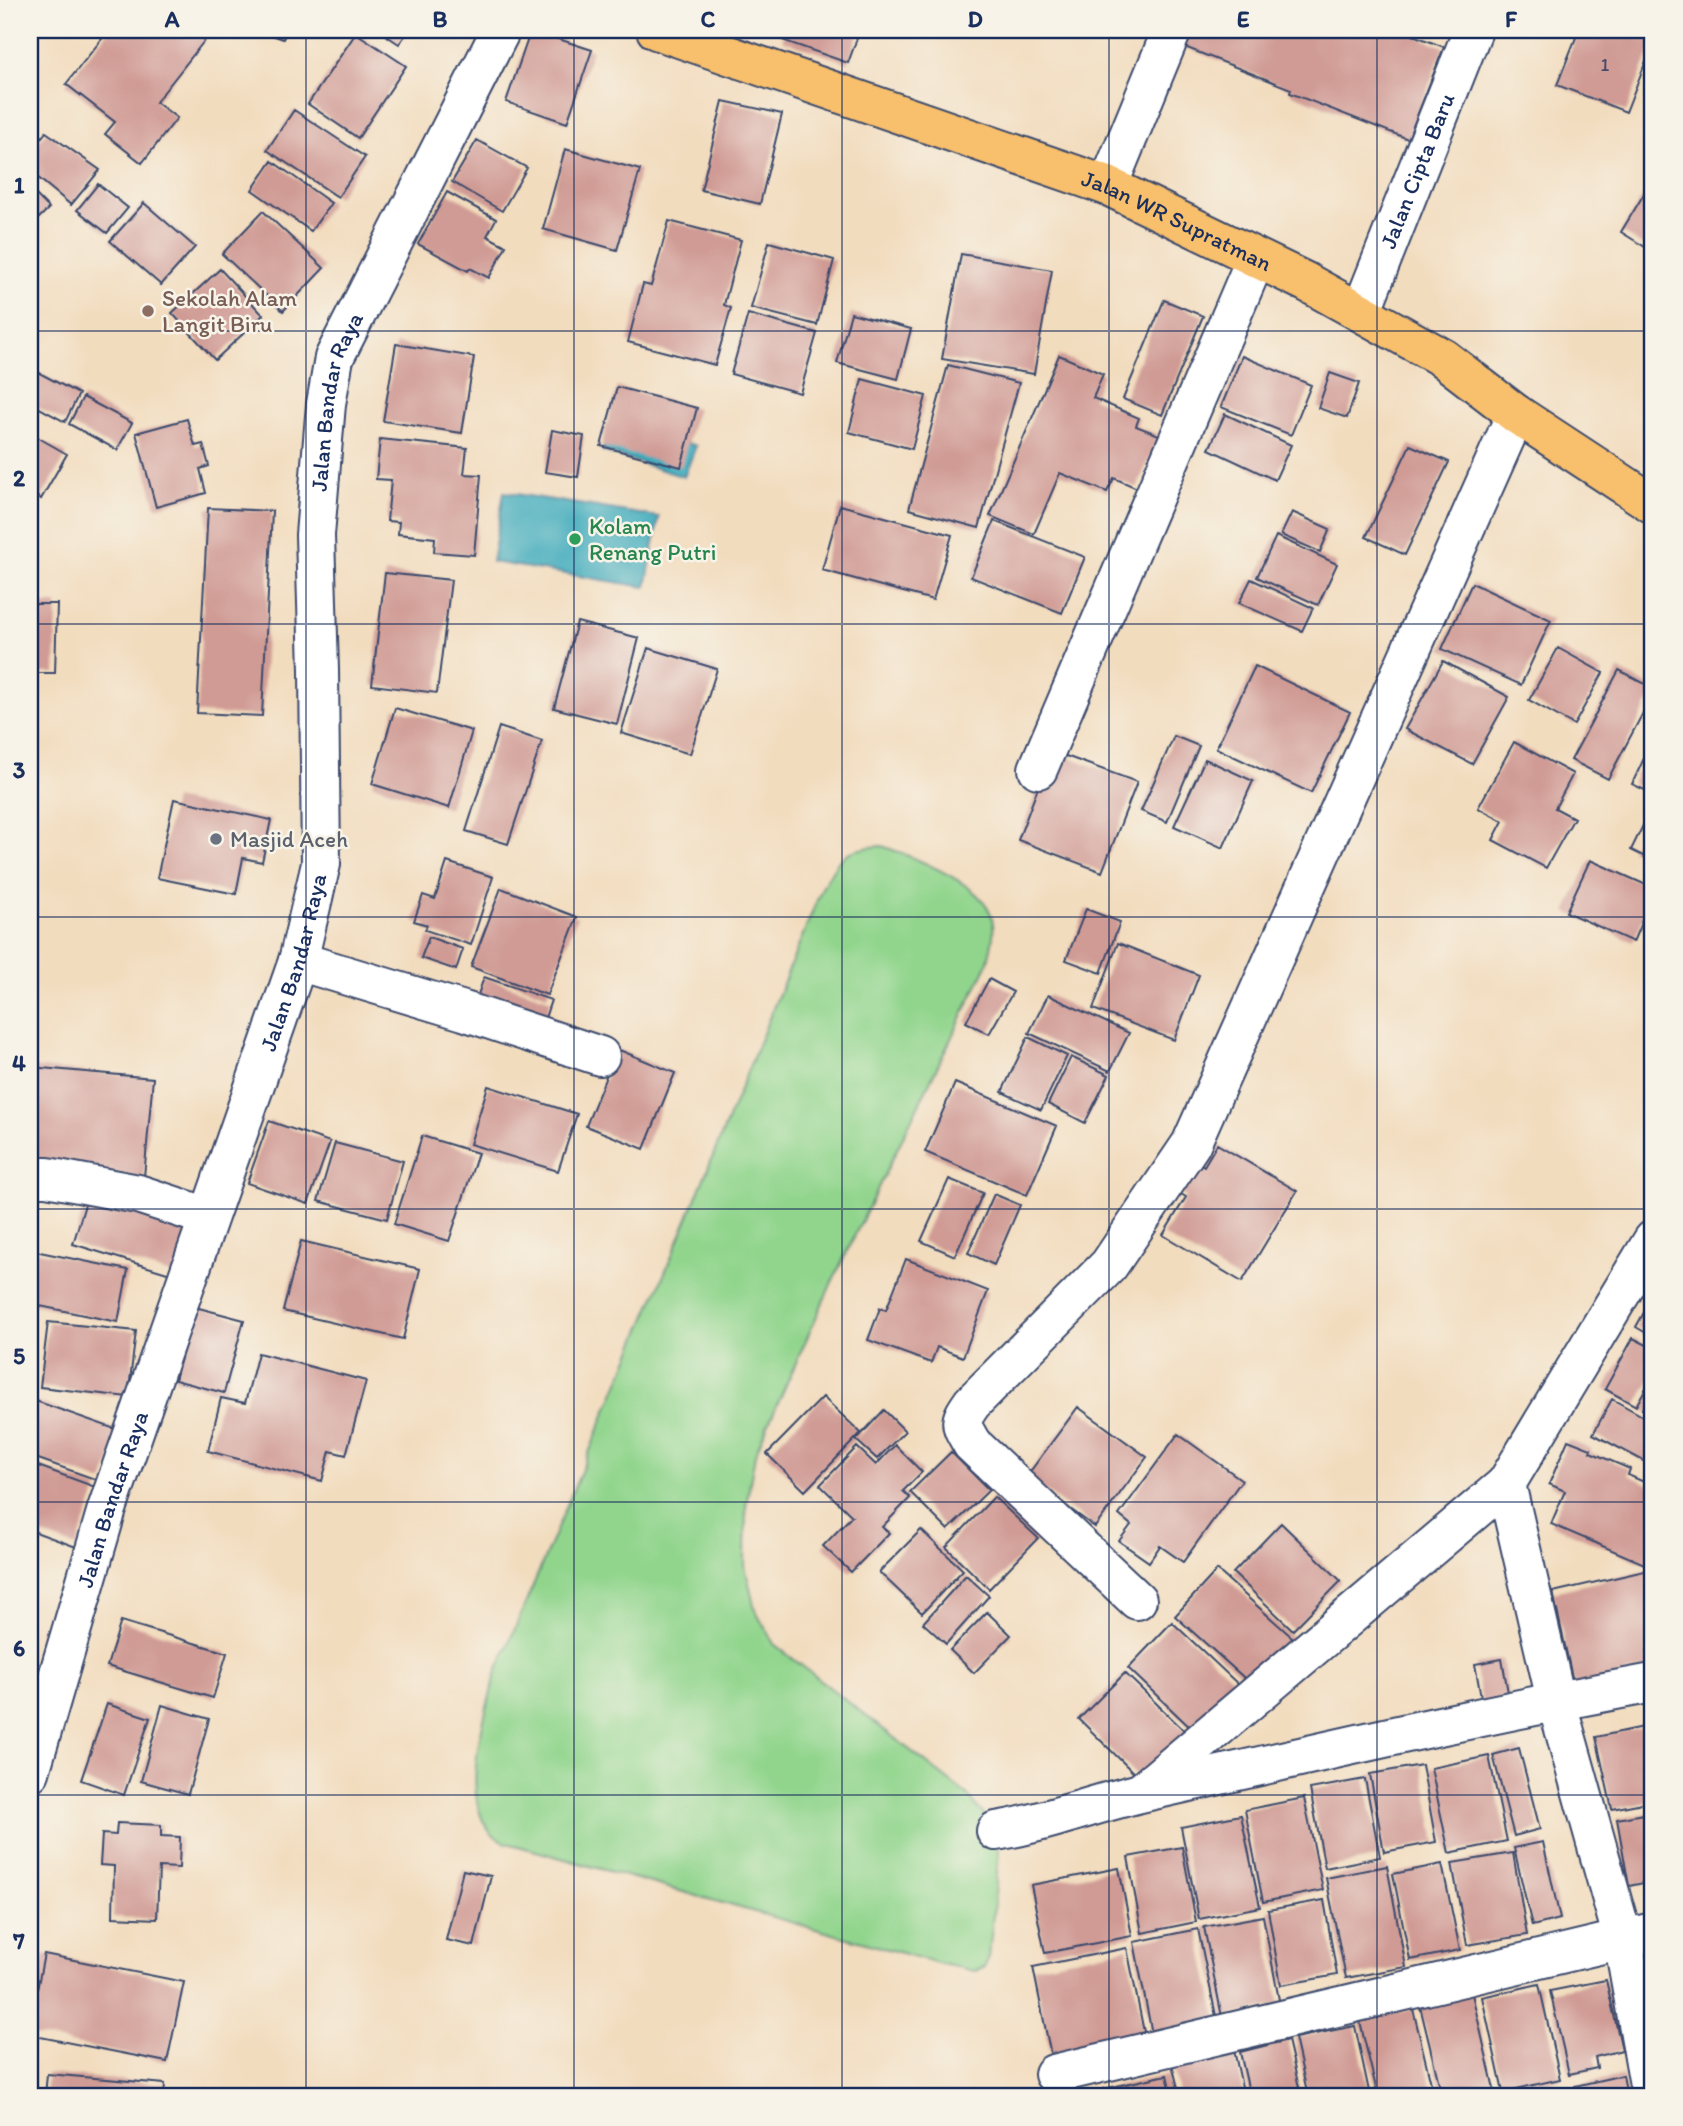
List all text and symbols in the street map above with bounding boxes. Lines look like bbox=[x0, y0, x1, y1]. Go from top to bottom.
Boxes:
text: A bbox=[164, 5, 180, 33]
text: B bbox=[433, 5, 448, 33]
text: C bbox=[701, 5, 716, 33]
text: D bbox=[967, 5, 983, 33]
text: E bbox=[1237, 5, 1250, 33]
text: F bbox=[1505, 5, 1518, 33]
house number: 1 bbox=[1601, 53, 1610, 76]
street label: Jalan Cipta Baru bbox=[1374, 89, 1461, 252]
street label: Jalan WR Supratman bbox=[1078, 164, 1276, 277]
text: 1 bbox=[14, 171, 25, 199]
place label: Sekolah Alam Langit Biru bbox=[162, 284, 298, 338]
marker: Sekolah Alam Langit Biru bbox=[140, 303, 156, 319]
street label: Jalan Bandar Raya bbox=[305, 307, 369, 493]
text: 2 bbox=[13, 464, 26, 492]
place label: Kolam Renang Putri bbox=[589, 512, 716, 566]
marker: Kolam Renang Putri bbox=[567, 531, 583, 547]
text: 3 bbox=[13, 756, 26, 784]
place label: Masjid Aceh bbox=[230, 825, 348, 853]
marker: Masjid Aceh bbox=[208, 831, 224, 847]
street label: Jalan Bandar Raya bbox=[254, 870, 332, 1055]
text: 4 bbox=[12, 1049, 26, 1077]
text: 5 bbox=[13, 1342, 25, 1370]
street label: Jalan Bandar Raya bbox=[71, 1407, 154, 1591]
text: 6 bbox=[13, 1634, 25, 1662]
text: 7 bbox=[12, 1927, 25, 1955]

